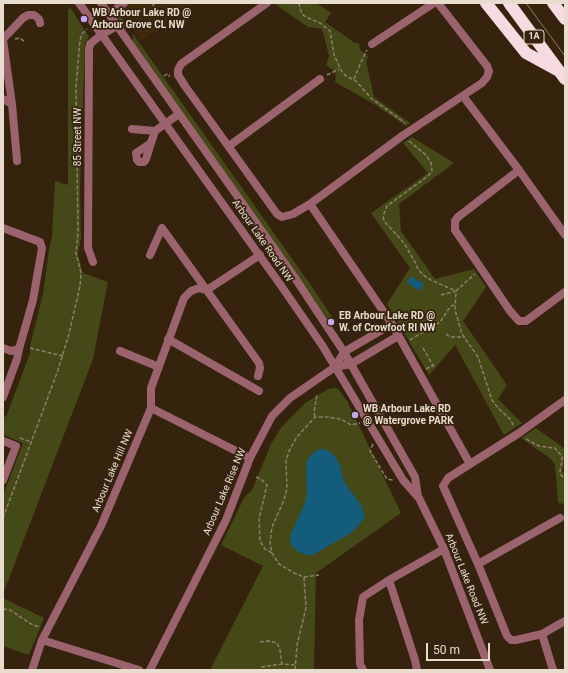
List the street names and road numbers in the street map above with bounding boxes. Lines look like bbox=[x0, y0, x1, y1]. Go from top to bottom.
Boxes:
road number: 1A bbox=[524, 30, 544, 44]
street label: 85 Street NW bbox=[72, 108, 84, 166]
street label: Arbour Lake Road NW bbox=[229, 198, 295, 284]
street label: Arbour Lake Hill NW bbox=[90, 428, 136, 514]
street label: Arbour Lake Rise NW bbox=[201, 447, 249, 537]
street label: Arbour Lake Road NW bbox=[442, 531, 490, 627]

